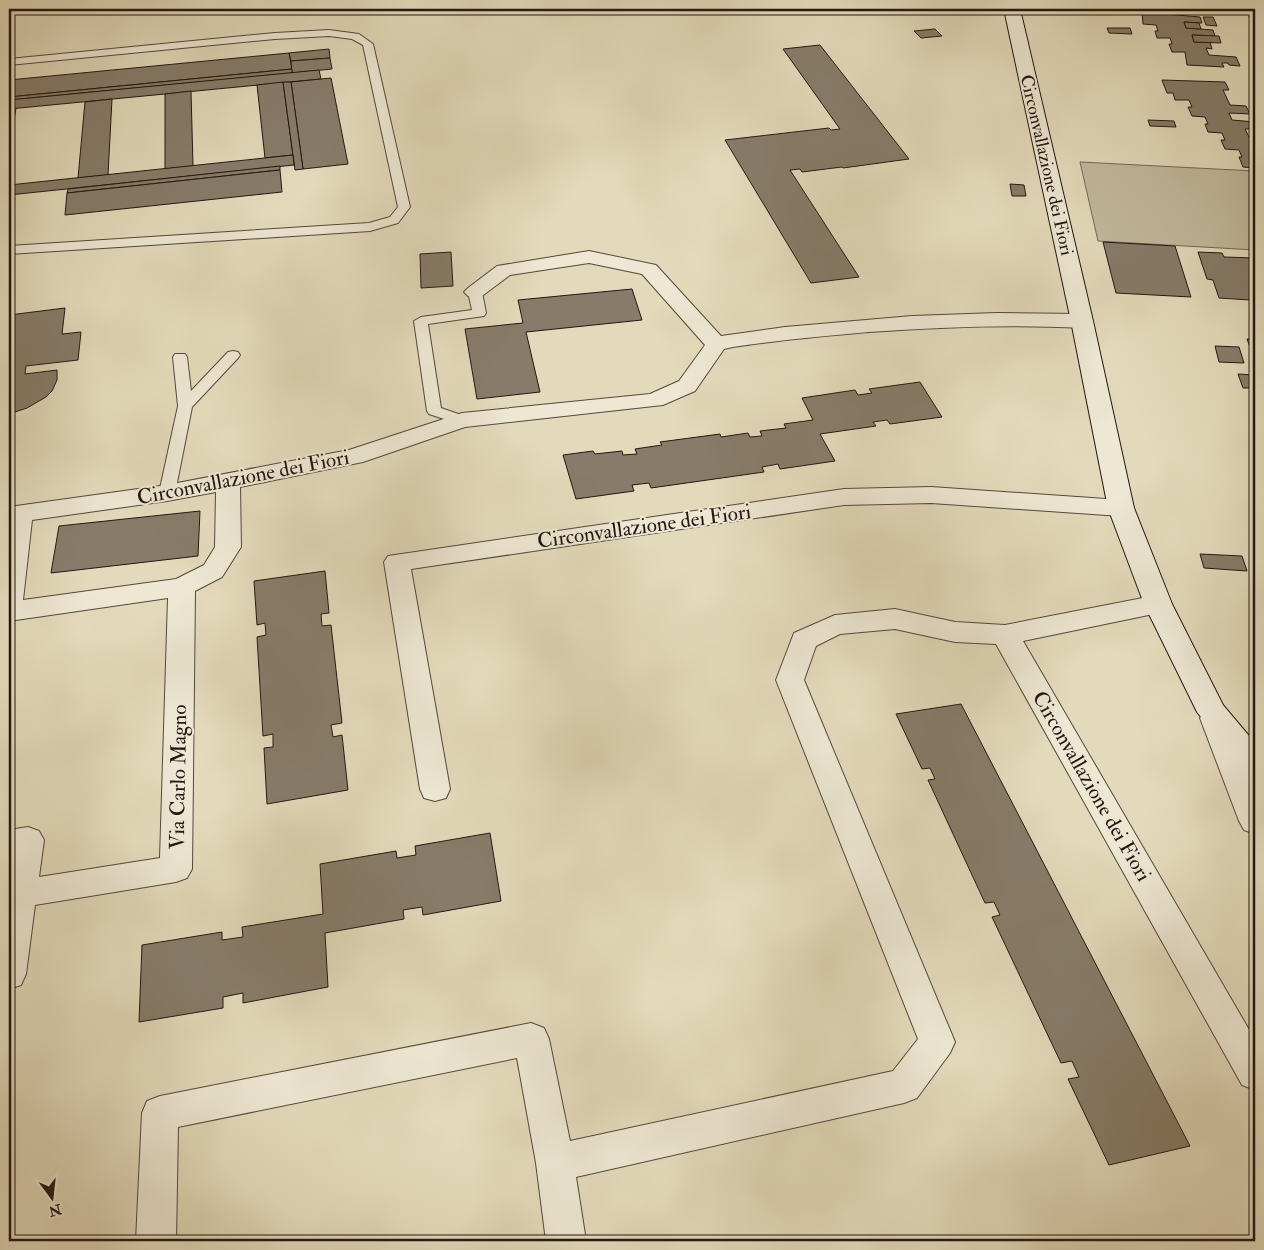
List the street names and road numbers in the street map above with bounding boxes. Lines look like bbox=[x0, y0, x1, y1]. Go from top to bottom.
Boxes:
street label: Circonvallazione dei Fiori bbox=[1015, 73, 1079, 258]
street label: Circonvallazione dei Fiori bbox=[135, 444, 352, 511]
street label: Circonvallazione dei Fiori bbox=[535, 498, 753, 555]
street label: Circonvallazione dei Fiori bbox=[1026, 686, 1157, 887]
street label: Via Carlo Magno bbox=[164, 704, 193, 850]

